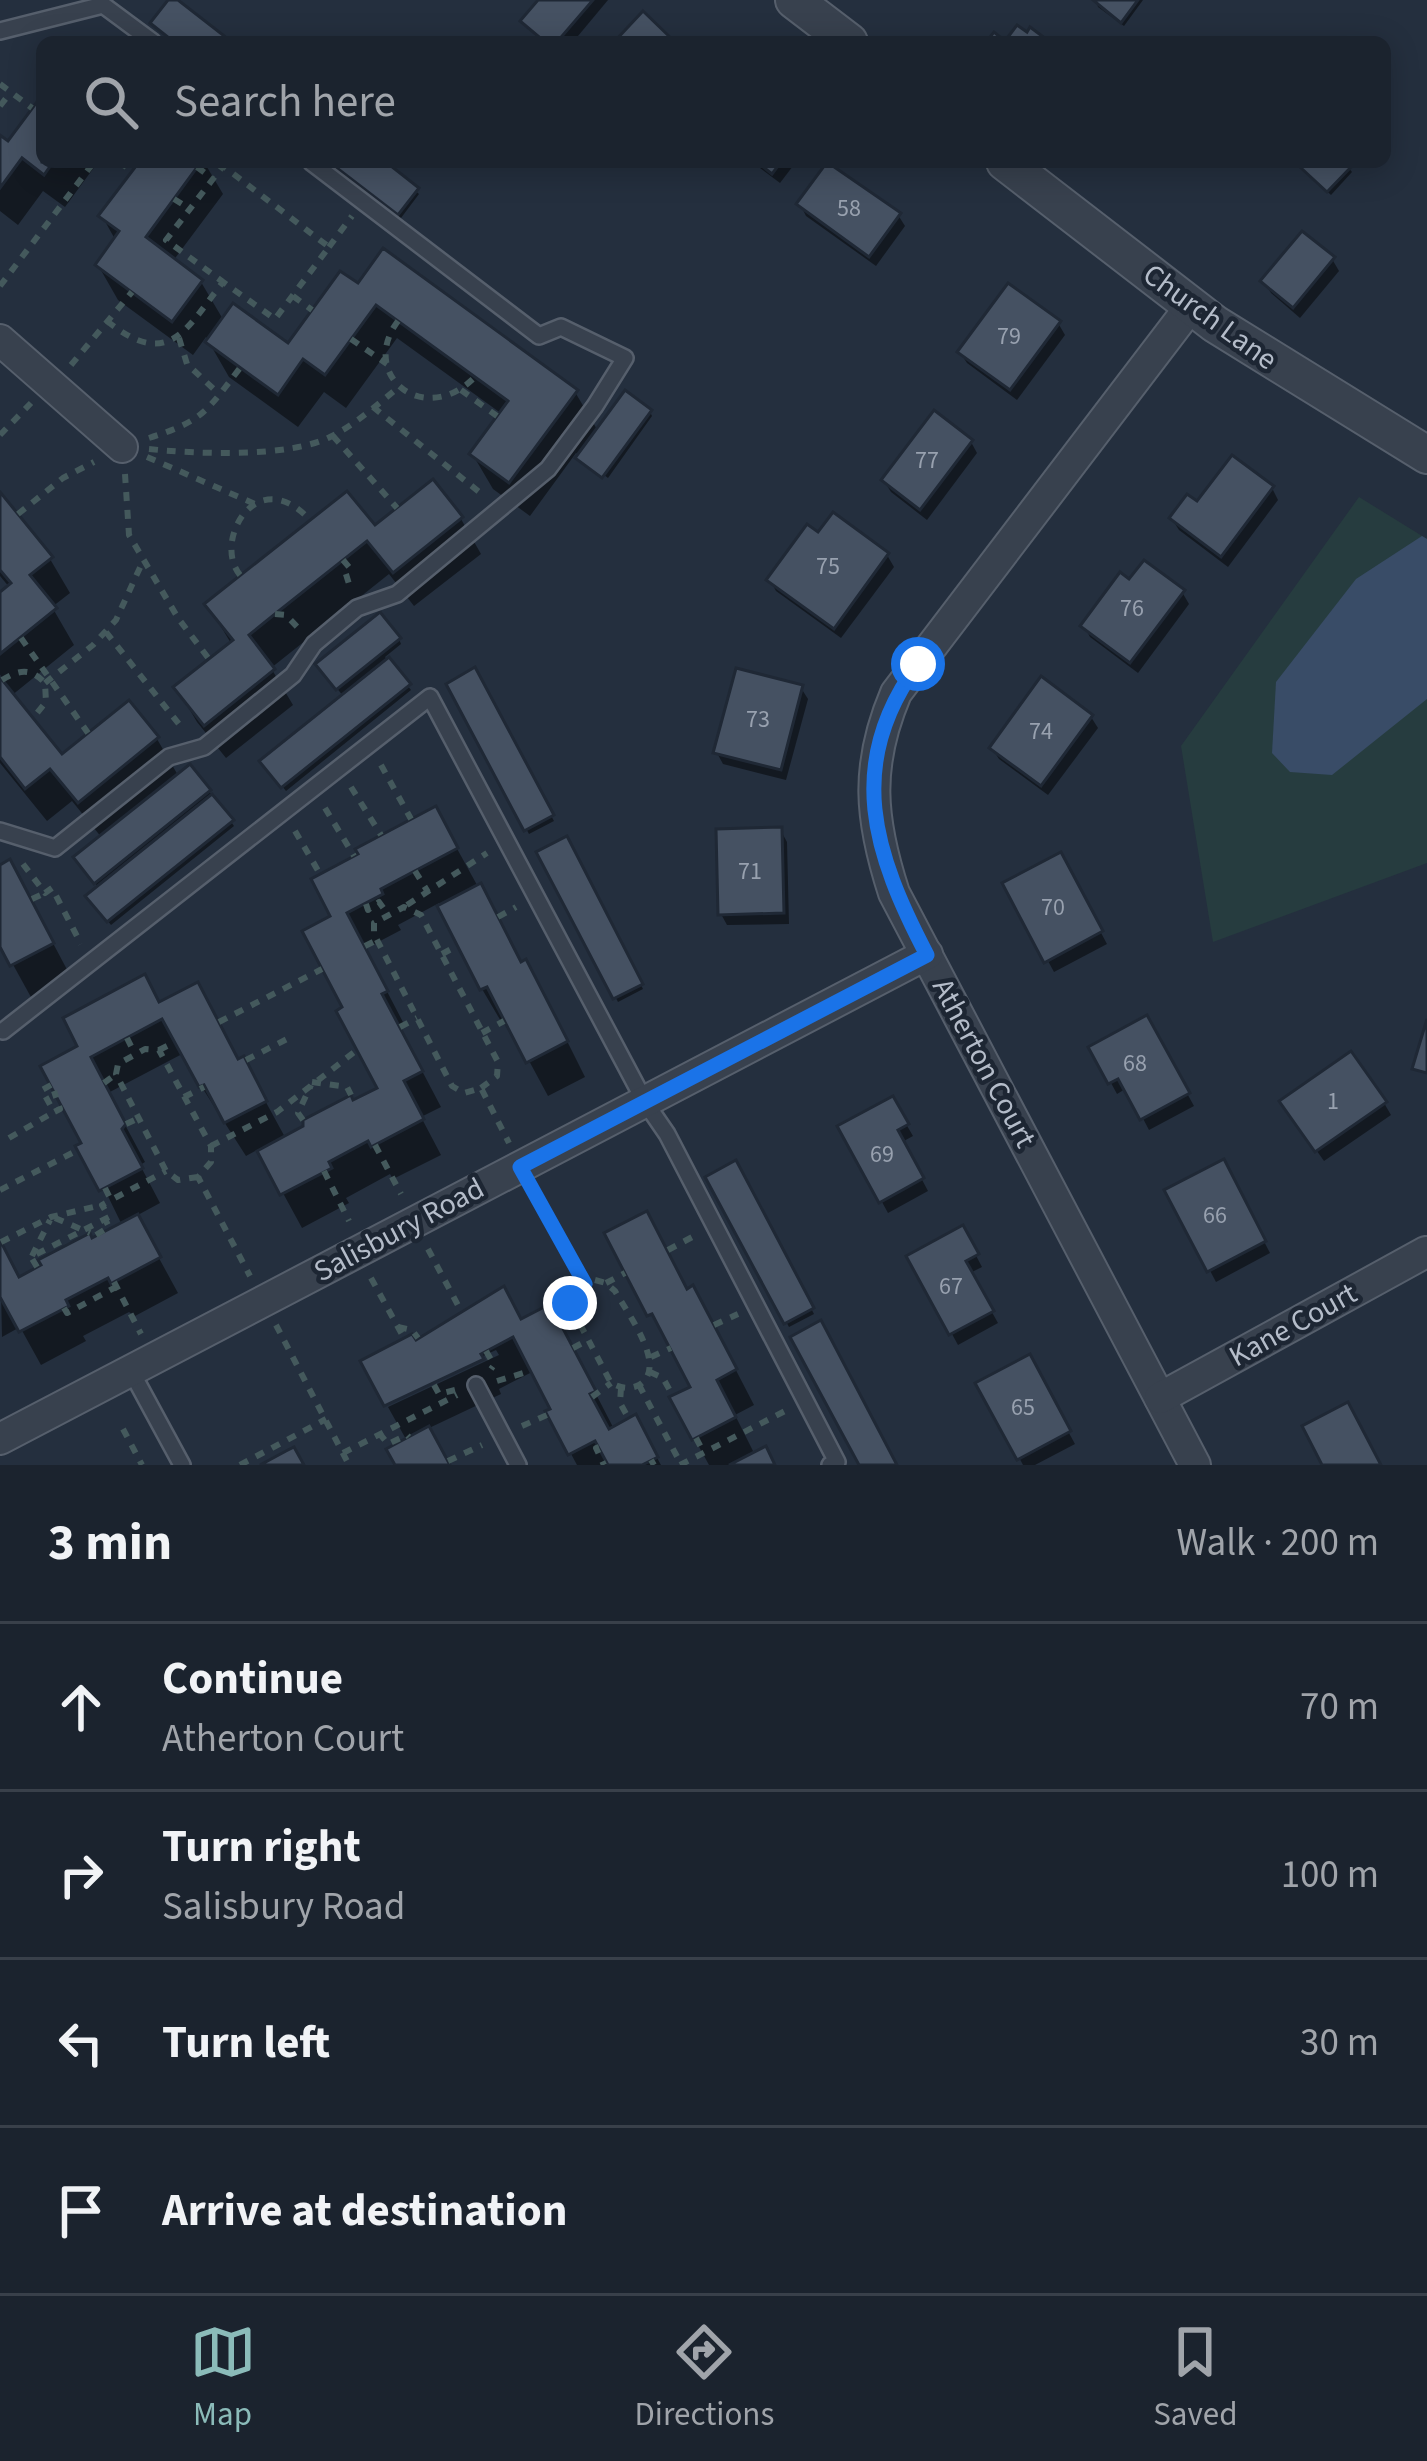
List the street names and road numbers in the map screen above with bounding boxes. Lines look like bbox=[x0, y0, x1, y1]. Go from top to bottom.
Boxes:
street label: Church Lane bbox=[1134, 254, 1286, 380]
street label: Atherton Court bbox=[921, 971, 1047, 1155]
street label: Salisbury Road bbox=[306, 1167, 492, 1293]
street label: Kane Court bbox=[1221, 1272, 1365, 1378]

